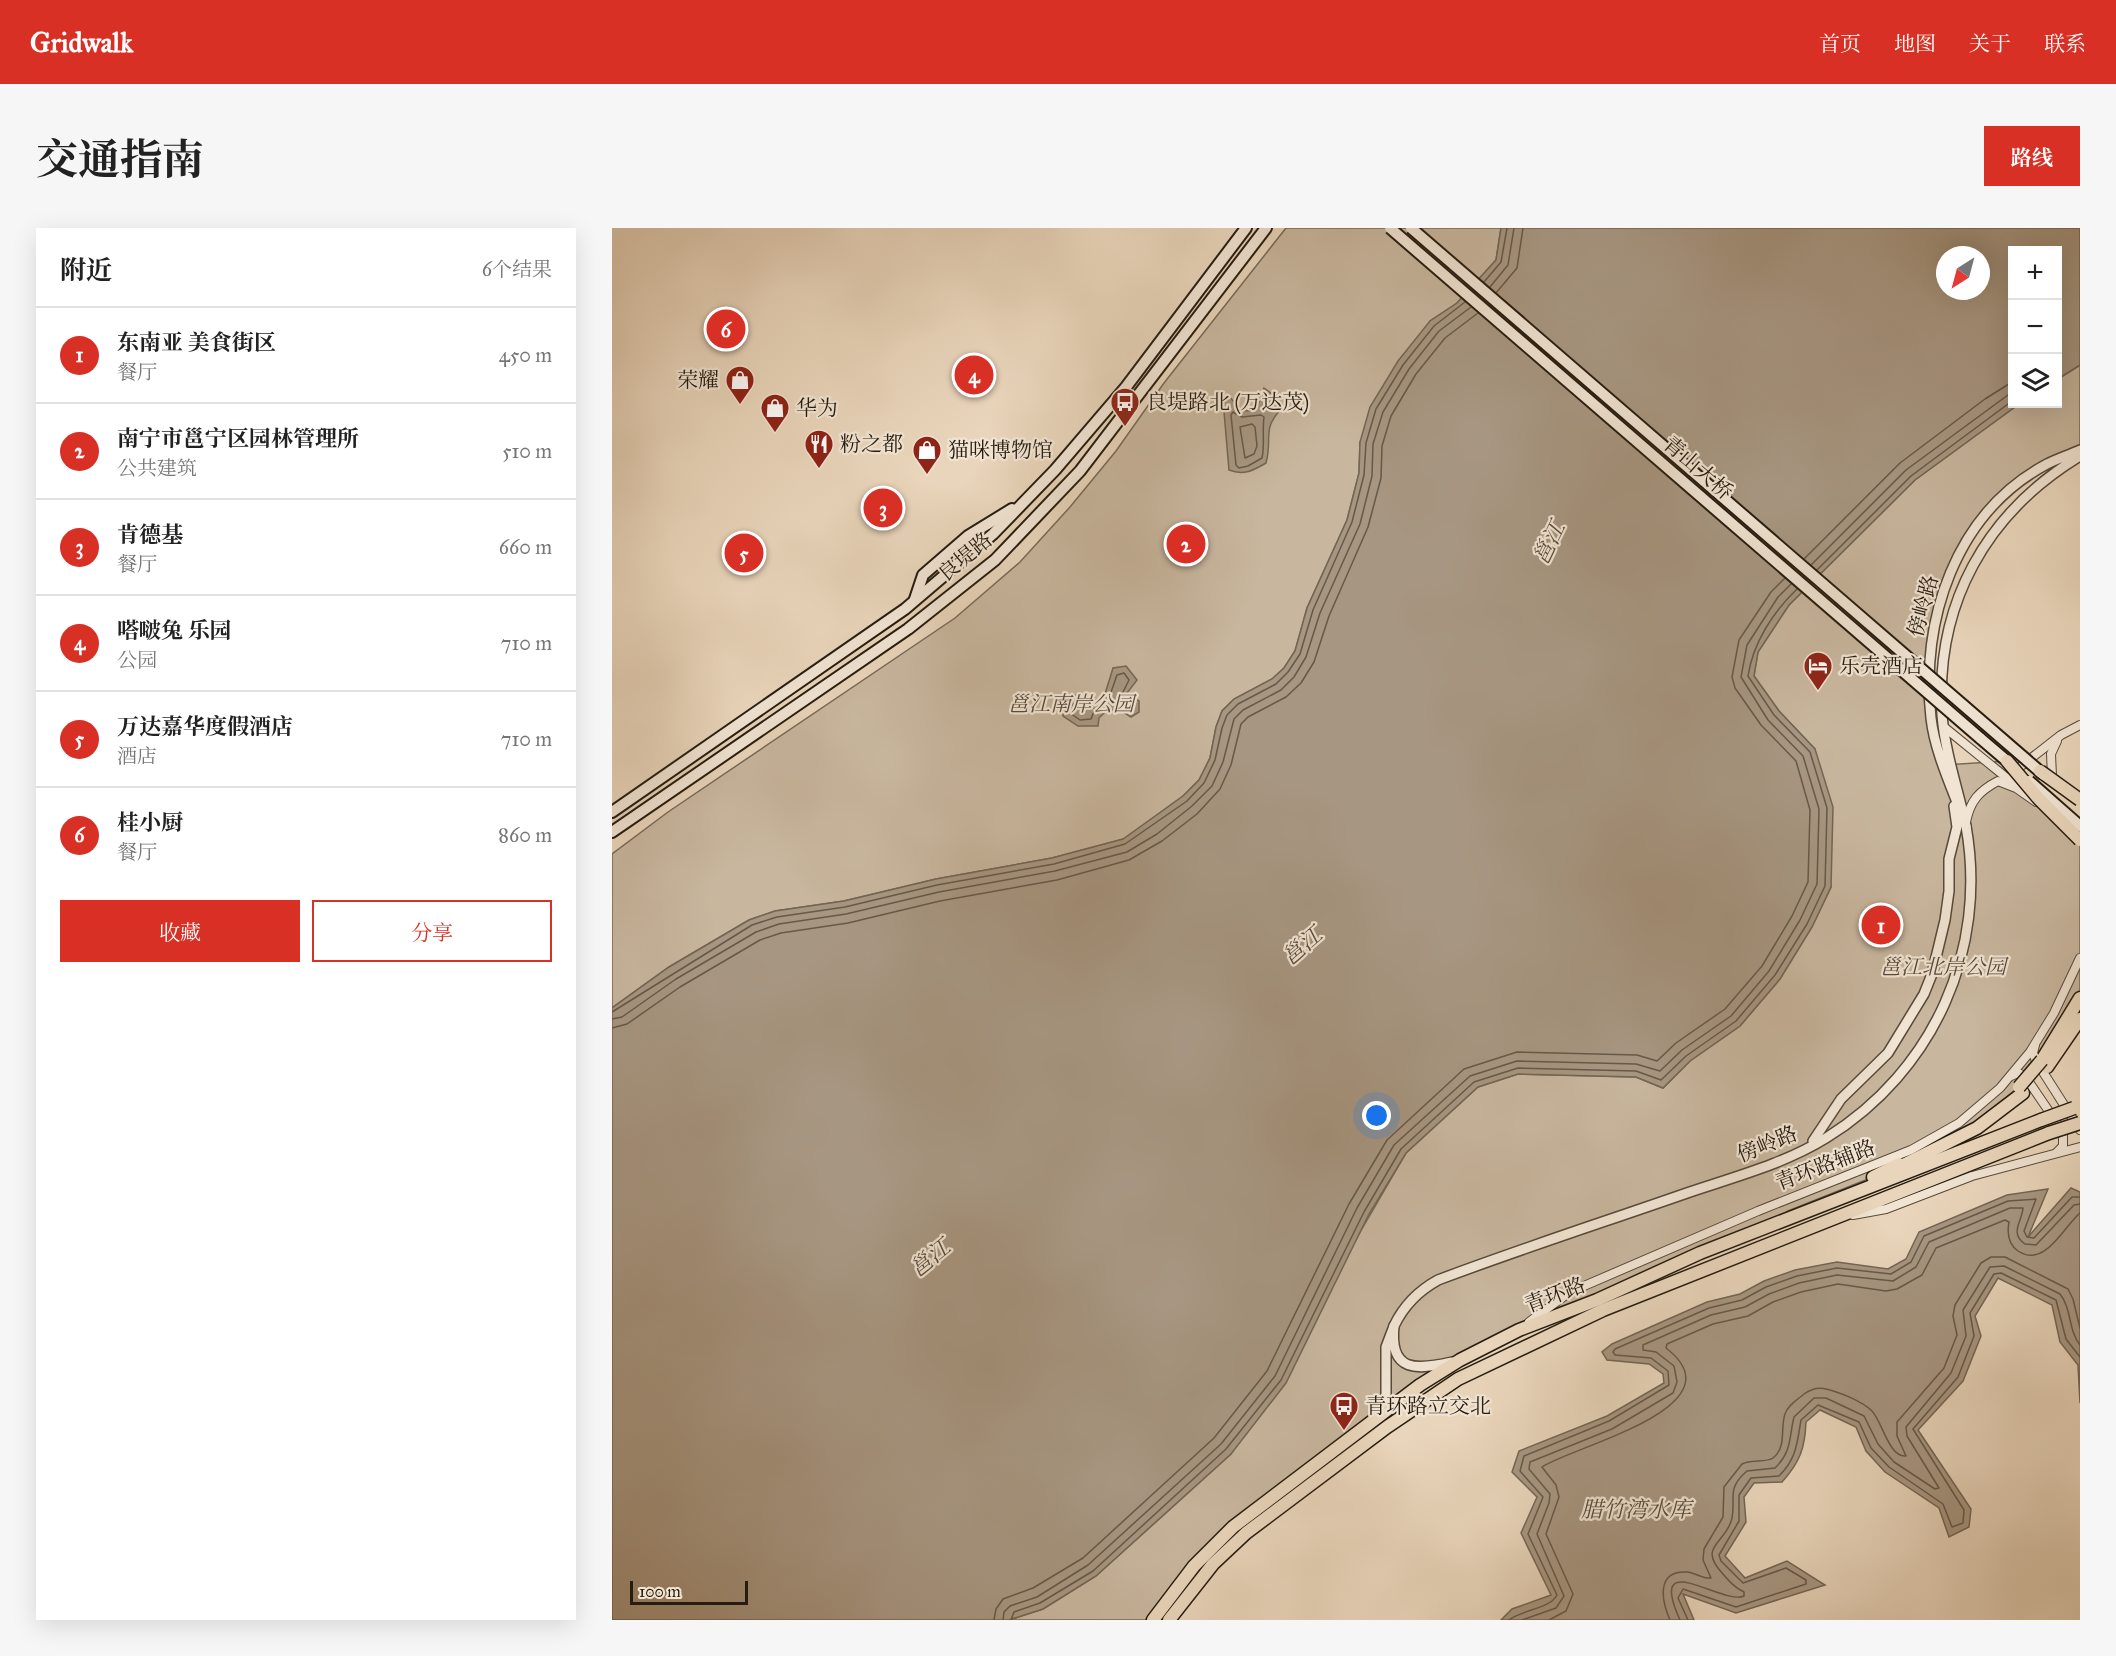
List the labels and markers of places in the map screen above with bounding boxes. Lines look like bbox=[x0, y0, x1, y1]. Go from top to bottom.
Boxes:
pin: 6 bbox=[706, 306, 746, 352]
pin: 4 bbox=[954, 352, 994, 398]
shop icon: 荣耀 bbox=[724, 364, 756, 406]
place label: 荣耀 bbox=[677, 367, 719, 393]
bus stop icon: 良堤路北 (万达茂) bbox=[1109, 386, 1141, 428]
place label: 良堤路北 (万达茂) bbox=[1146, 389, 1309, 415]
shop icon: 华为 bbox=[759, 392, 791, 434]
place label: 华为 bbox=[796, 395, 838, 421]
restaurant icon: 粉之都 bbox=[803, 428, 835, 470]
place label: 粉之都 bbox=[840, 431, 903, 457]
shop icon: 猫咪博物馆 bbox=[911, 434, 943, 476]
place label: 猫咪博物馆 bbox=[948, 437, 1053, 463]
pin: 3 bbox=[864, 486, 902, 530]
pin: 2 bbox=[1166, 522, 1206, 566]
pin: 5 bbox=[724, 530, 764, 576]
hotel icon: 乐壳酒店 bbox=[1802, 650, 1834, 692]
place label: 乐壳酒店 bbox=[1839, 653, 1923, 679]
pin: 1 bbox=[1862, 902, 1900, 948]
bus stop icon: 青环路立交北 bbox=[1328, 1390, 1360, 1432]
place label: 青环路立交北 bbox=[1365, 1393, 1491, 1419]

